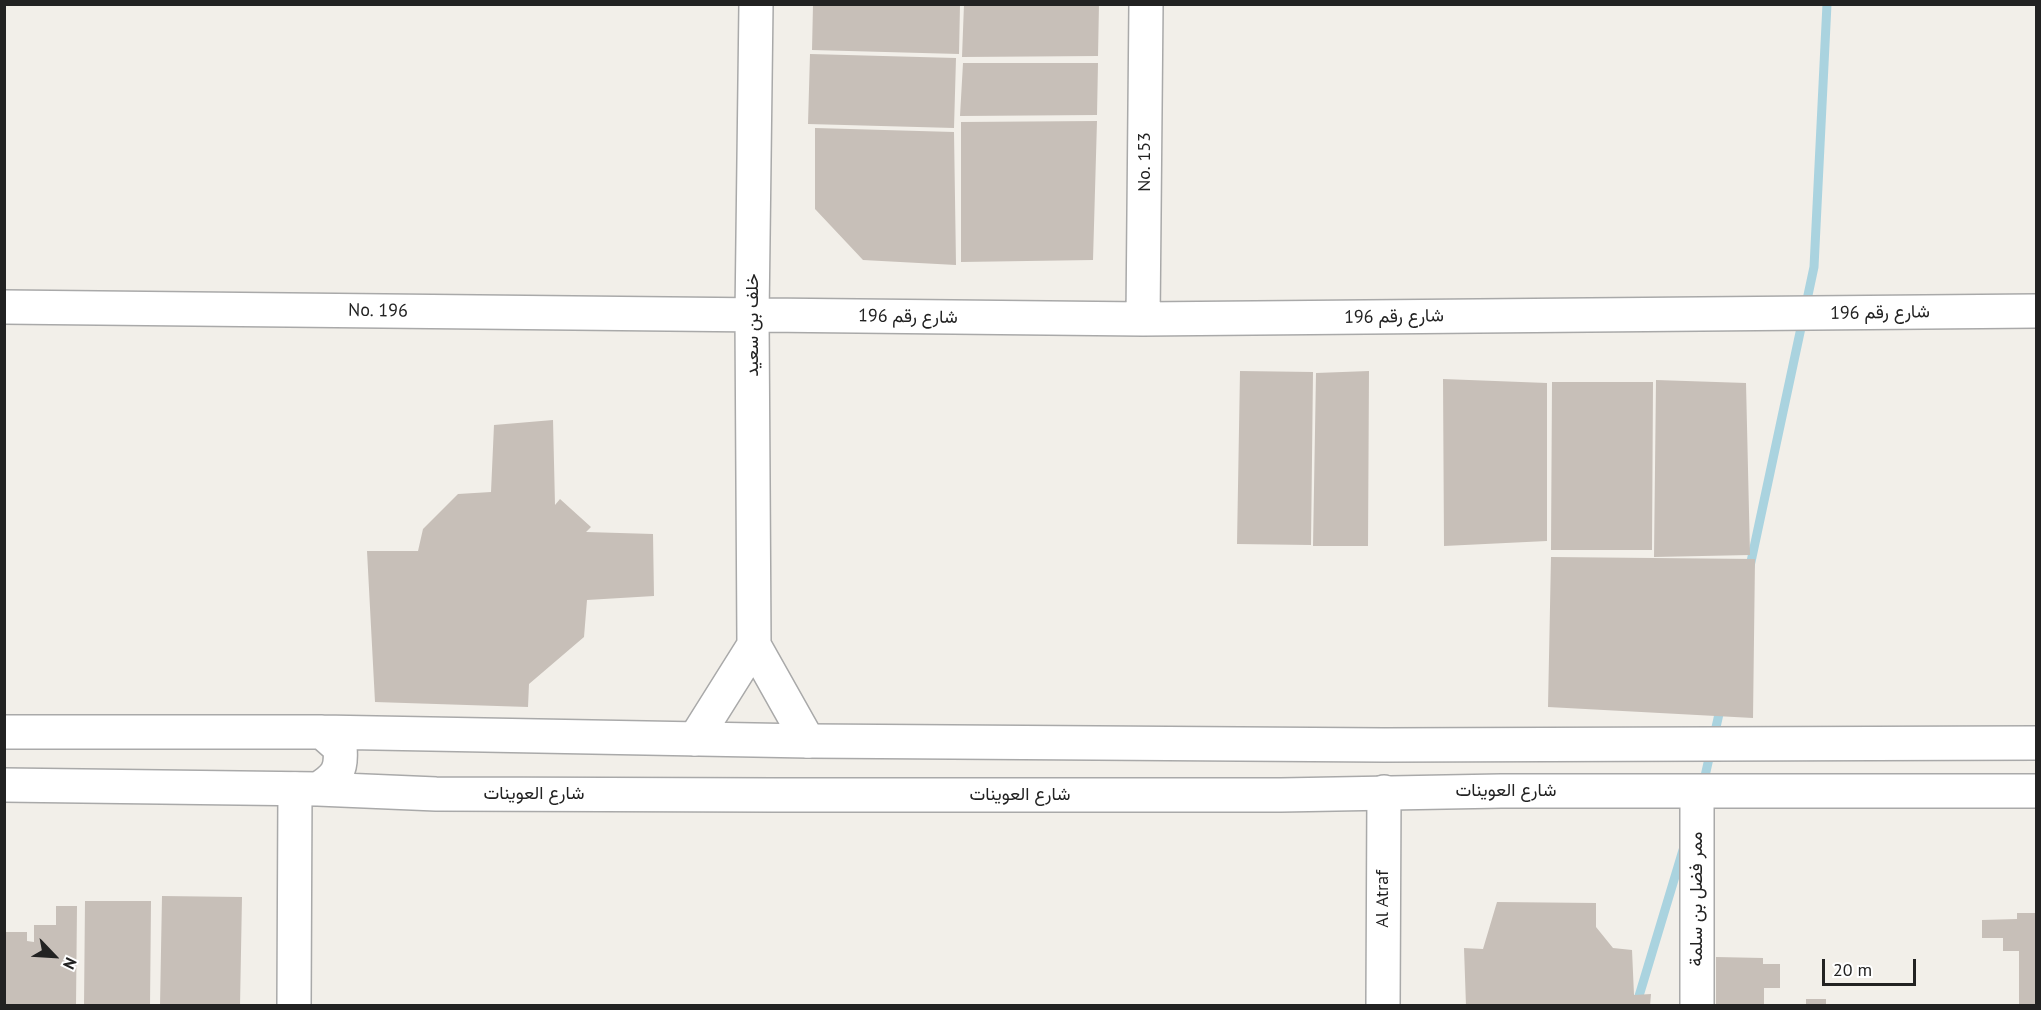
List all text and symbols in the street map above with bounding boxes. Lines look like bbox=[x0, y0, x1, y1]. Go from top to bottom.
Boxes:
street label: No. 153 bbox=[1134, 132, 1156, 192]
street label: خلف بن سعيد bbox=[742, 273, 764, 377]
street label: No. 196 bbox=[348, 300, 408, 322]
street label: شارع رقم 196 bbox=[1830, 301, 1930, 325]
street label: شارع رقم 196 bbox=[858, 305, 958, 329]
street label: شارع رقم 196 bbox=[1344, 305, 1444, 329]
street label: شارع العوينات bbox=[1456, 780, 1556, 802]
street label: شارع العوينات bbox=[484, 783, 584, 805]
street label: شارع العوينات bbox=[970, 784, 1070, 806]
street label: ممر فضل بن سلمة bbox=[1686, 832, 1708, 966]
street label: Al Atraf bbox=[1372, 870, 1394, 928]
north arrow bbox=[24, 926, 84, 986]
scale bar bbox=[1825, 947, 1920, 985]
text: N bbox=[59, 955, 82, 973]
text: 20 m bbox=[1833, 958, 1872, 981]

